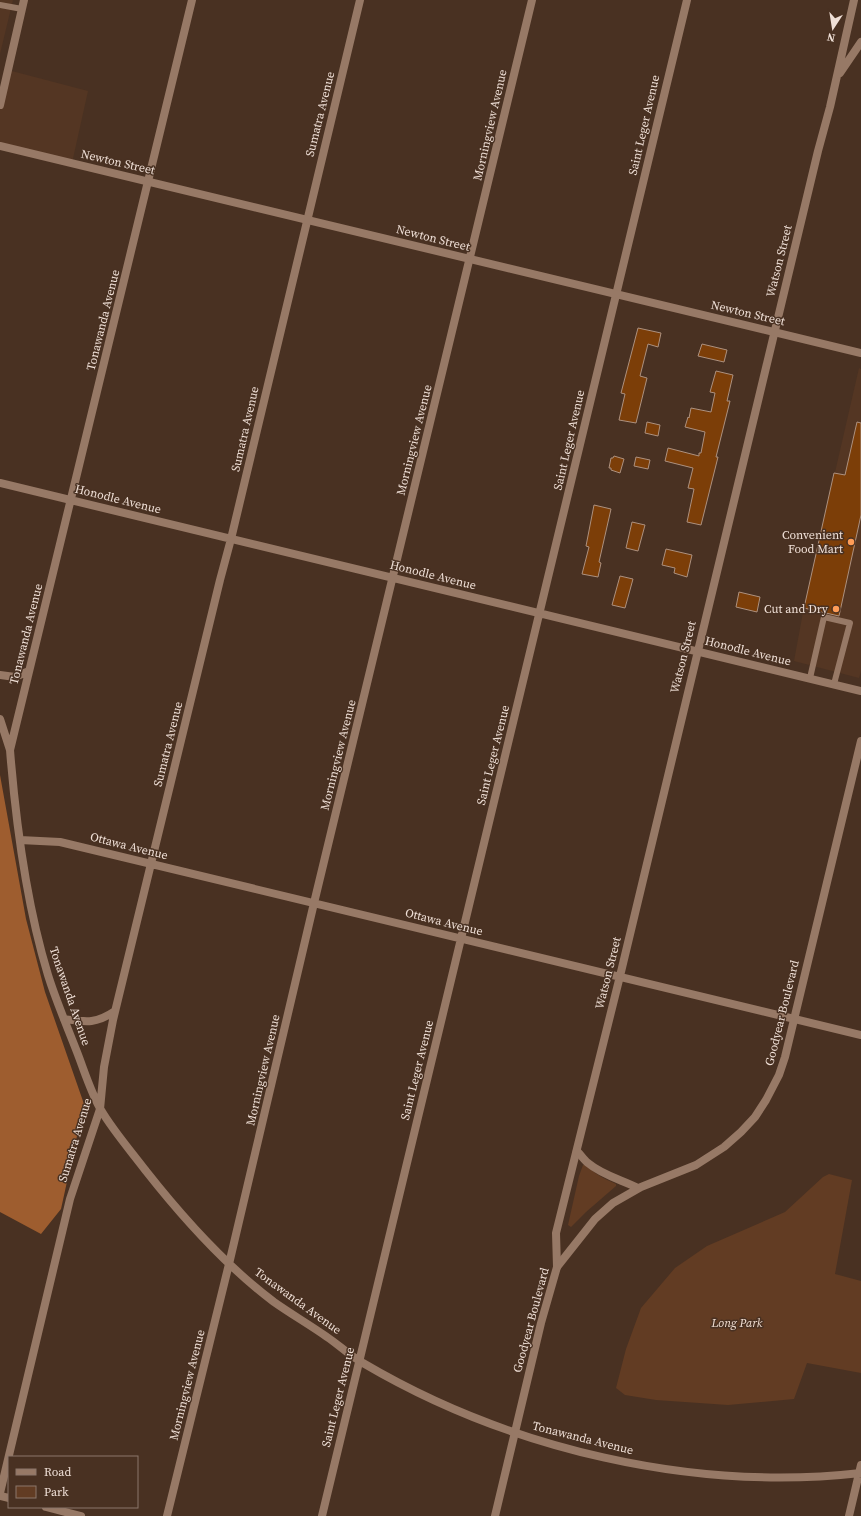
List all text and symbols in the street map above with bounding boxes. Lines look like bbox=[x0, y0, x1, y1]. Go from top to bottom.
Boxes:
north arrow bbox=[813, 8, 853, 48]
text: N bbox=[826, 29, 837, 45]
street label: Morningview Avenue bbox=[469, 68, 511, 182]
street label: Sumatra Avenue bbox=[302, 70, 338, 158]
street label: Saint Leger Avenue bbox=[625, 73, 663, 177]
street label: Newton Street bbox=[79, 146, 157, 178]
street label: Newton Street bbox=[394, 221, 472, 255]
street label: Watson Street bbox=[762, 223, 796, 299]
street label: Tonawanda Avenue bbox=[83, 268, 123, 372]
street label: Newton Street bbox=[709, 297, 787, 329]
street label: Morningview Avenue bbox=[392, 383, 436, 497]
street label: Sumatra Avenue bbox=[227, 385, 263, 473]
street label: Saint Leger Avenue bbox=[550, 388, 588, 492]
street label: Honodle Avenue bbox=[73, 481, 163, 517]
place label: Convenient Food Mart bbox=[782, 527, 843, 557]
marker: Convenient Food Mart bbox=[846, 537, 856, 547]
street label: Honodle Avenue bbox=[388, 557, 478, 593]
street label: Tonawanda Avenue bbox=[6, 582, 46, 686]
place label: Cut and Dry bbox=[764, 601, 829, 617]
marker: Cut and Dry bbox=[831, 604, 841, 614]
street label: Watson Street bbox=[666, 619, 700, 695]
street label: Honodle Avenue bbox=[703, 633, 793, 669]
street label: Morningview Avenue bbox=[316, 698, 360, 812]
street label: Sumatra Avenue bbox=[150, 700, 186, 788]
street label: Saint Leger Avenue bbox=[473, 703, 513, 807]
street label: Ottawa Avenue bbox=[88, 829, 170, 863]
street label: Ottawa Avenue bbox=[403, 905, 485, 939]
street label: Watson Street bbox=[591, 935, 625, 1011]
street label: Tonawanda Avenue bbox=[46, 945, 94, 1047]
street label: Goodyear Boulevard bbox=[761, 958, 803, 1067]
street label: Morningview Avenue bbox=[242, 1013, 284, 1127]
street label: Saint Leger Avenue bbox=[397, 1018, 437, 1122]
street label: Sumatra Avenue bbox=[55, 1096, 95, 1184]
street label: Tonawanda Avenue bbox=[251, 1264, 345, 1338]
street label: Goodyear Boulevard bbox=[509, 1266, 553, 1374]
park label: Long Park bbox=[710, 1315, 763, 1331]
street label: Morningview Avenue bbox=[165, 1328, 209, 1442]
street label: Saint Leger Avenue bbox=[318, 1345, 358, 1449]
street label: Tonawanda Avenue bbox=[531, 1418, 635, 1458]
legend bbox=[8, 1456, 138, 1508]
text: Road bbox=[44, 1464, 71, 1480]
text: Park bbox=[44, 1484, 69, 1500]

